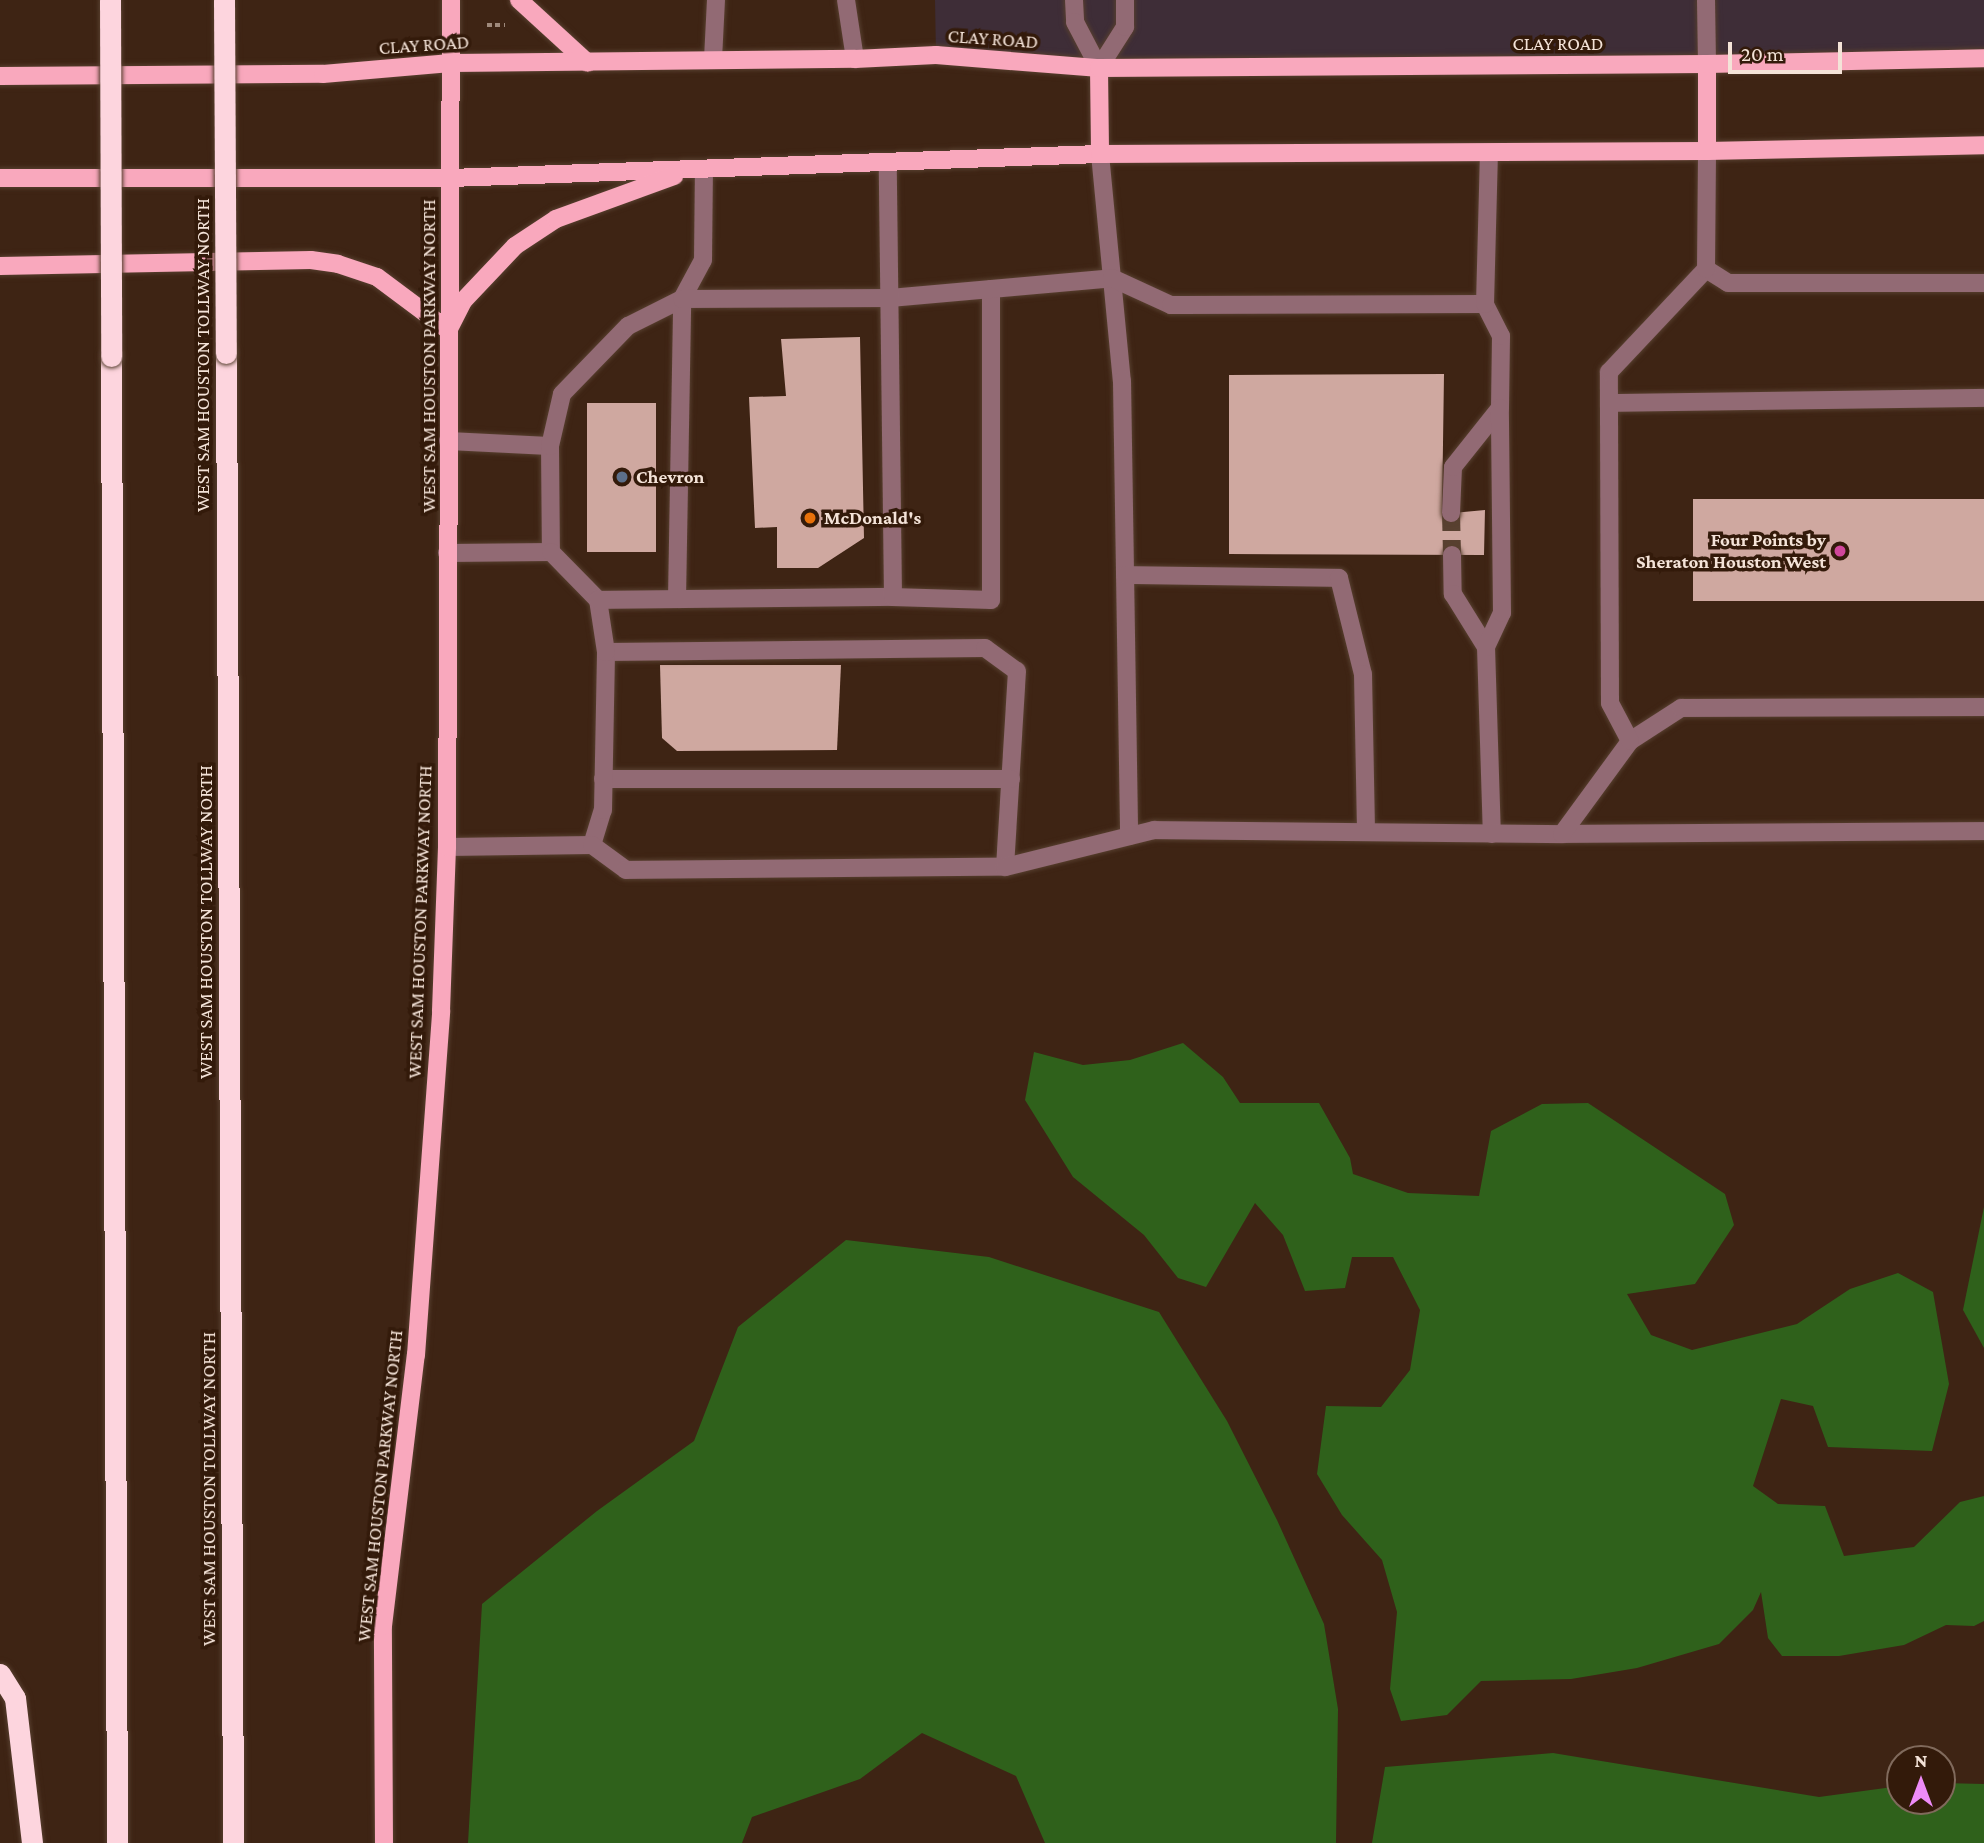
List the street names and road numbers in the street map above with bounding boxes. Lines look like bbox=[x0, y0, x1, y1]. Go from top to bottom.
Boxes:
street label: CLAY ROAD bbox=[947, 24, 1039, 54]
street label: CLAY ROAD bbox=[378, 30, 470, 60]
street label: CLAY ROAD bbox=[1513, 33, 1603, 55]
street label: WEST SAM HOUSTON TOLLWAY NORTH bbox=[192, 198, 214, 512]
street label: WEST SAM HOUSTON PARKWAY NORTH bbox=[418, 199, 440, 513]
street label: WEST SAM HOUSTON TOLLWAY NORTH bbox=[195, 765, 217, 1079]
street label: WEST SAM HOUSTON PARKWAY NORTH bbox=[403, 765, 437, 1079]
street label: WEST SAM HOUSTON PARKWAY NORTH bbox=[352, 1329, 408, 1643]
street label: WEST SAM HOUSTON TOLLWAY NORTH bbox=[198, 1332, 220, 1646]

